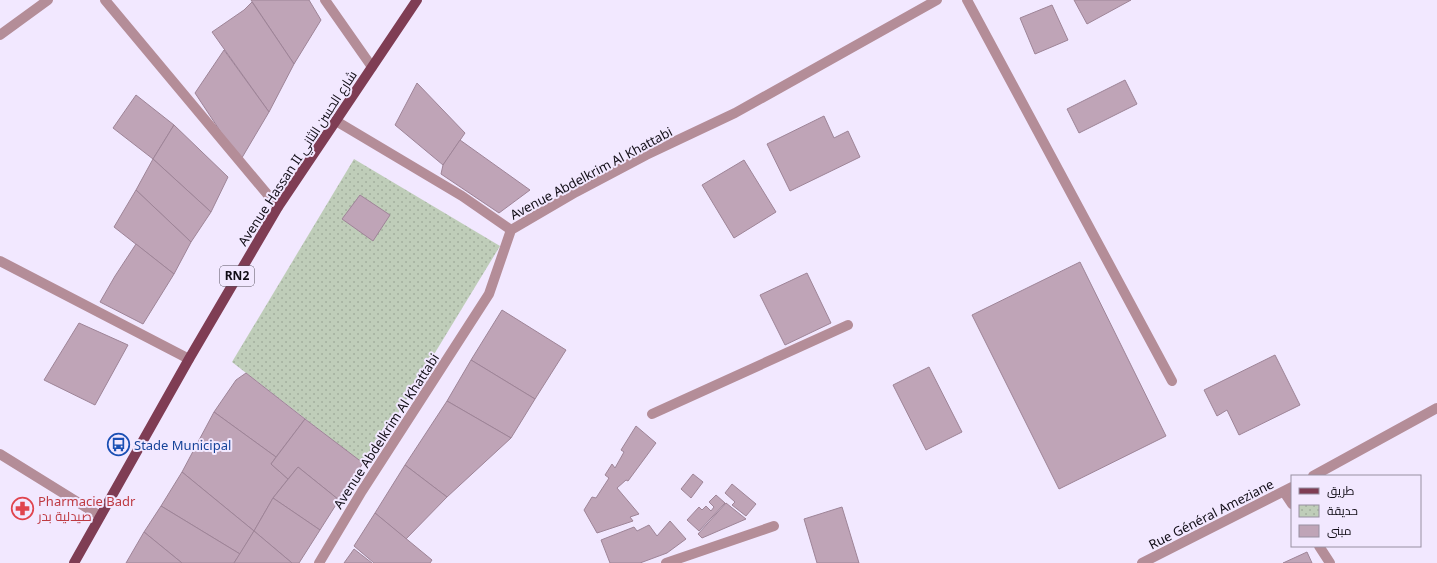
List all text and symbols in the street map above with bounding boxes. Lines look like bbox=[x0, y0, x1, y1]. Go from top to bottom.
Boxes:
street label: Avenue Hassan II شارع الحسن الثاني bbox=[233, 67, 362, 250]
street label: Avenue Abdelkrim Al Khattabi bbox=[507, 122, 675, 224]
road number: RN2 bbox=[220, 266, 254, 286]
street label: Avenue Abdelkrim Al Khattabi bbox=[329, 350, 443, 512]
bus stop icon: Stade Municipal bbox=[106, 432, 132, 458]
place label: Stade Municipal bbox=[134, 436, 231, 454]
street label: Rue Général Ameziane bbox=[1145, 475, 1277, 553]
legend bbox=[1291, 475, 1421, 547]
text: طريق bbox=[1327, 482, 1355, 499]
place label: Pharmacie Badr صيدلية بدر bbox=[37, 492, 136, 525]
pharmacy icon: Pharmacie Badr صيدلية بدر bbox=[9, 495, 35, 521]
text: حديقة bbox=[1327, 502, 1358, 519]
text: مبنى bbox=[1327, 522, 1352, 539]

